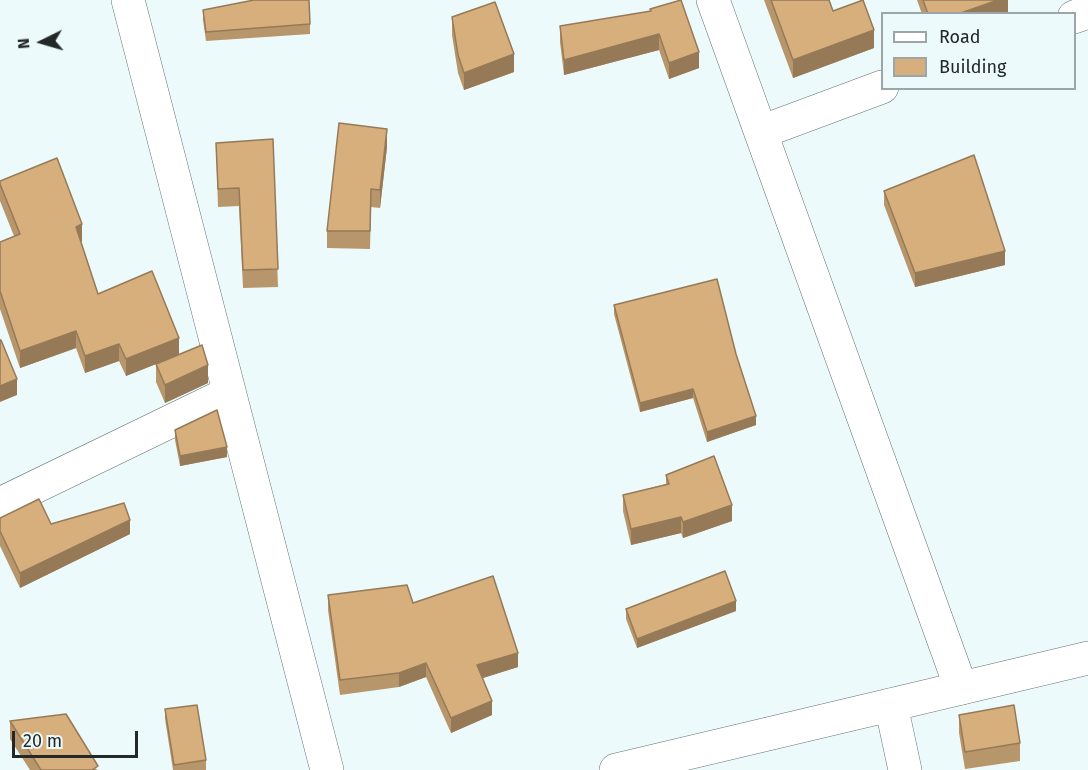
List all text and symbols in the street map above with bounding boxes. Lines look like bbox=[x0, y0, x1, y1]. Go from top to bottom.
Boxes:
north arrow bbox=[12, 12, 72, 72]
legend bbox=[881, 12, 1076, 90]
text: Road bbox=[939, 26, 981, 48]
text: N bbox=[14, 38, 33, 50]
text: Building bbox=[939, 56, 1006, 78]
scale bar bbox=[15, 719, 141, 757]
text: 20 m bbox=[23, 730, 62, 752]

